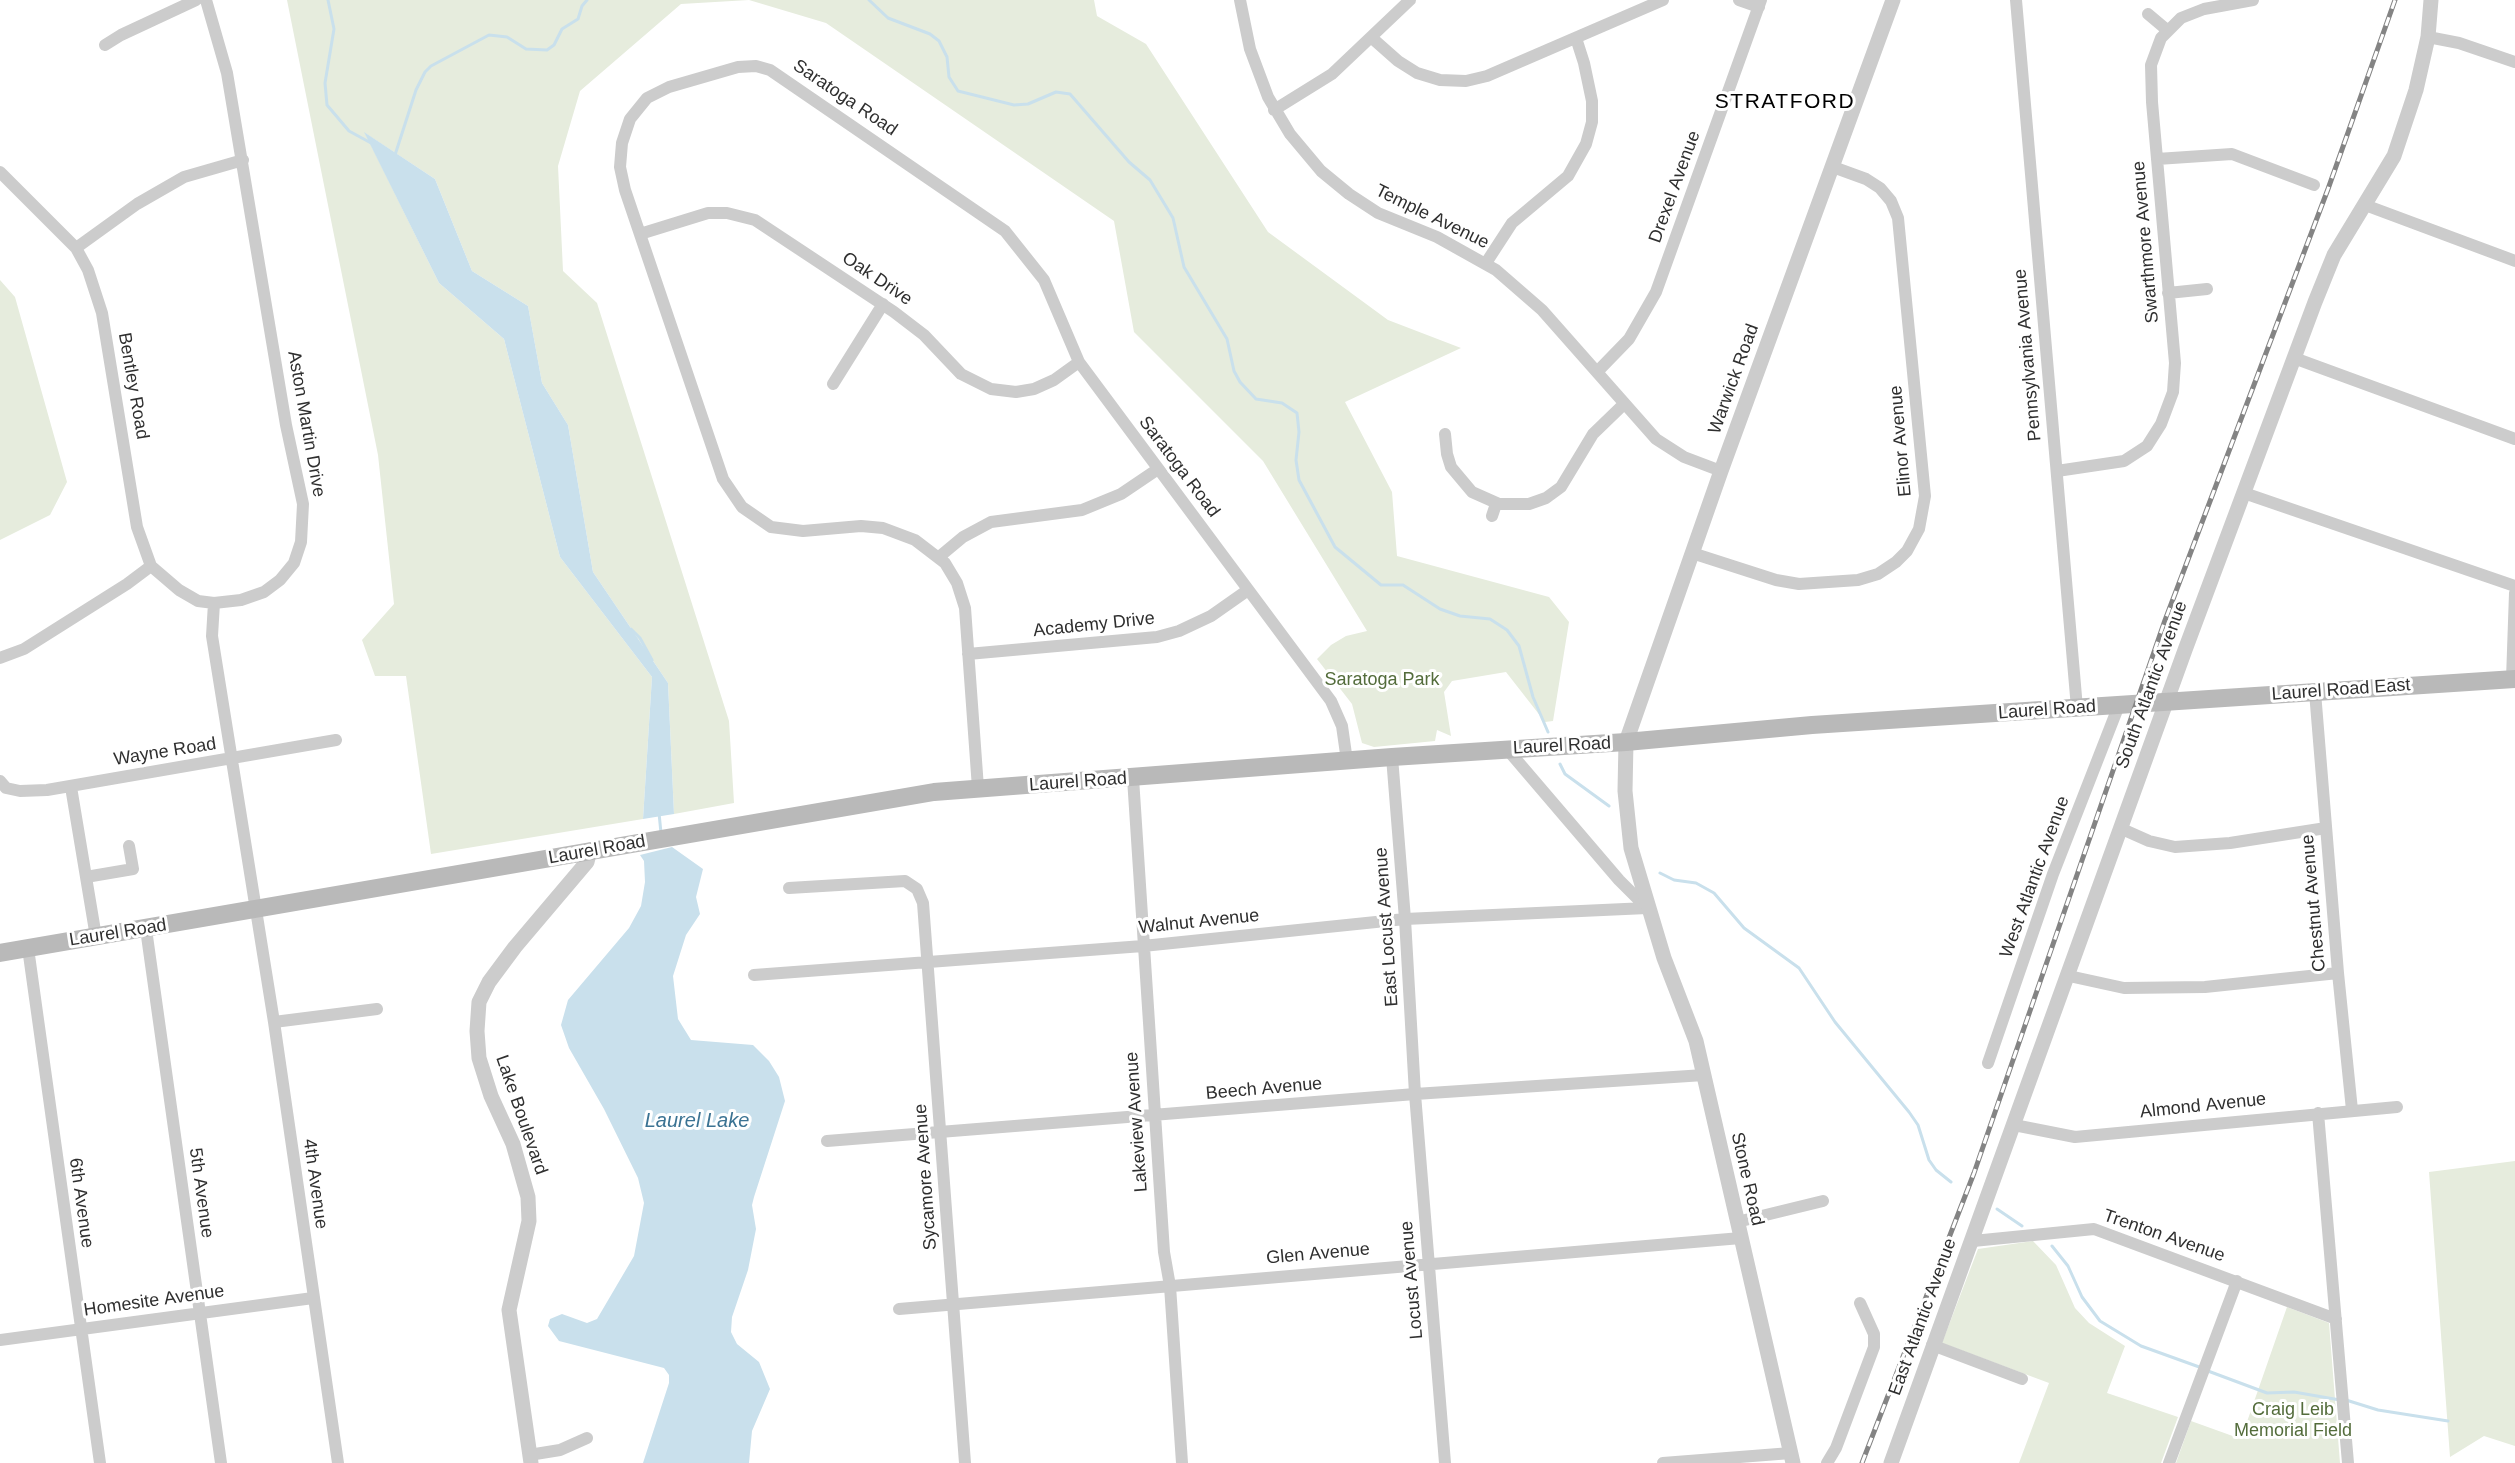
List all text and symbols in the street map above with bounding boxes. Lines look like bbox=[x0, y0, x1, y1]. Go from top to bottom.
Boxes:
street label: Saratoga Road bbox=[789, 55, 901, 141]
district label: STRATFORD bbox=[1715, 89, 1855, 115]
street label: Drexel Avenue bbox=[1645, 128, 1705, 246]
street label: Swarthmore Avenue bbox=[2128, 160, 2164, 324]
street label: Temple Avenue bbox=[1372, 180, 1492, 254]
street label: Oak Drive bbox=[838, 248, 916, 310]
street label: Pennsylvania Avenue bbox=[2010, 268, 2046, 442]
street label: Warwick Road bbox=[1704, 321, 1764, 437]
street label: Bentley Road bbox=[113, 331, 153, 441]
street label: Aston Martin Drive bbox=[283, 349, 329, 499]
street label: Elinor Avenue bbox=[1885, 384, 1917, 498]
street label: Saratoga Road bbox=[1134, 412, 1224, 522]
street label: South Atlantic Avenue bbox=[2112, 598, 2192, 772]
street label: Academy Drive bbox=[1032, 608, 1156, 642]
park label: Saratoga Park bbox=[1324, 669, 1440, 691]
street label: Laurel Road East bbox=[2271, 674, 2411, 706]
street label: Laurel Road bbox=[1997, 696, 2097, 724]
street label: Wayne Road bbox=[112, 733, 218, 771]
street label: Laurel Road bbox=[1512, 733, 1612, 759]
street label: Laurel Road bbox=[1028, 768, 1128, 796]
street label: West Atlantic Avenue bbox=[1996, 793, 2074, 961]
street label: Laurel Road bbox=[547, 831, 647, 869]
street label: Chestnut Avenue bbox=[2297, 833, 2331, 973]
street label: East Locust Avenue bbox=[1371, 847, 1403, 1007]
street label: Walnut Avenue bbox=[1138, 905, 1260, 939]
street label: Laurel Road bbox=[68, 915, 168, 951]
street label: Lakeview Avenue bbox=[1121, 1051, 1153, 1193]
street label: Lake Boulevard bbox=[490, 1052, 552, 1178]
street label: Beech Avenue bbox=[1205, 1073, 1323, 1105]
street label: Almond Avenue bbox=[2139, 1089, 2267, 1123]
street label: Sycamore Avenue bbox=[910, 1103, 942, 1251]
water label: Laurel Lake bbox=[645, 1109, 749, 1133]
street label: Stone Road bbox=[1726, 1130, 1768, 1228]
street label: 4th Avenue bbox=[298, 1138, 332, 1230]
street label: 5th Avenue bbox=[184, 1147, 218, 1239]
street label: 6th Avenue bbox=[64, 1157, 98, 1249]
street label: Trenton Avenue bbox=[2100, 1205, 2228, 1267]
street label: Locust Avenue bbox=[1396, 1220, 1428, 1340]
street label: East Atlantic Avenue bbox=[1885, 1235, 1961, 1399]
street label: Glen Avenue bbox=[1265, 1239, 1371, 1269]
street label: Homesite Avenue bbox=[82, 1280, 226, 1322]
park label: Craig Leib Memorial Field bbox=[2234, 1399, 2352, 1442]

